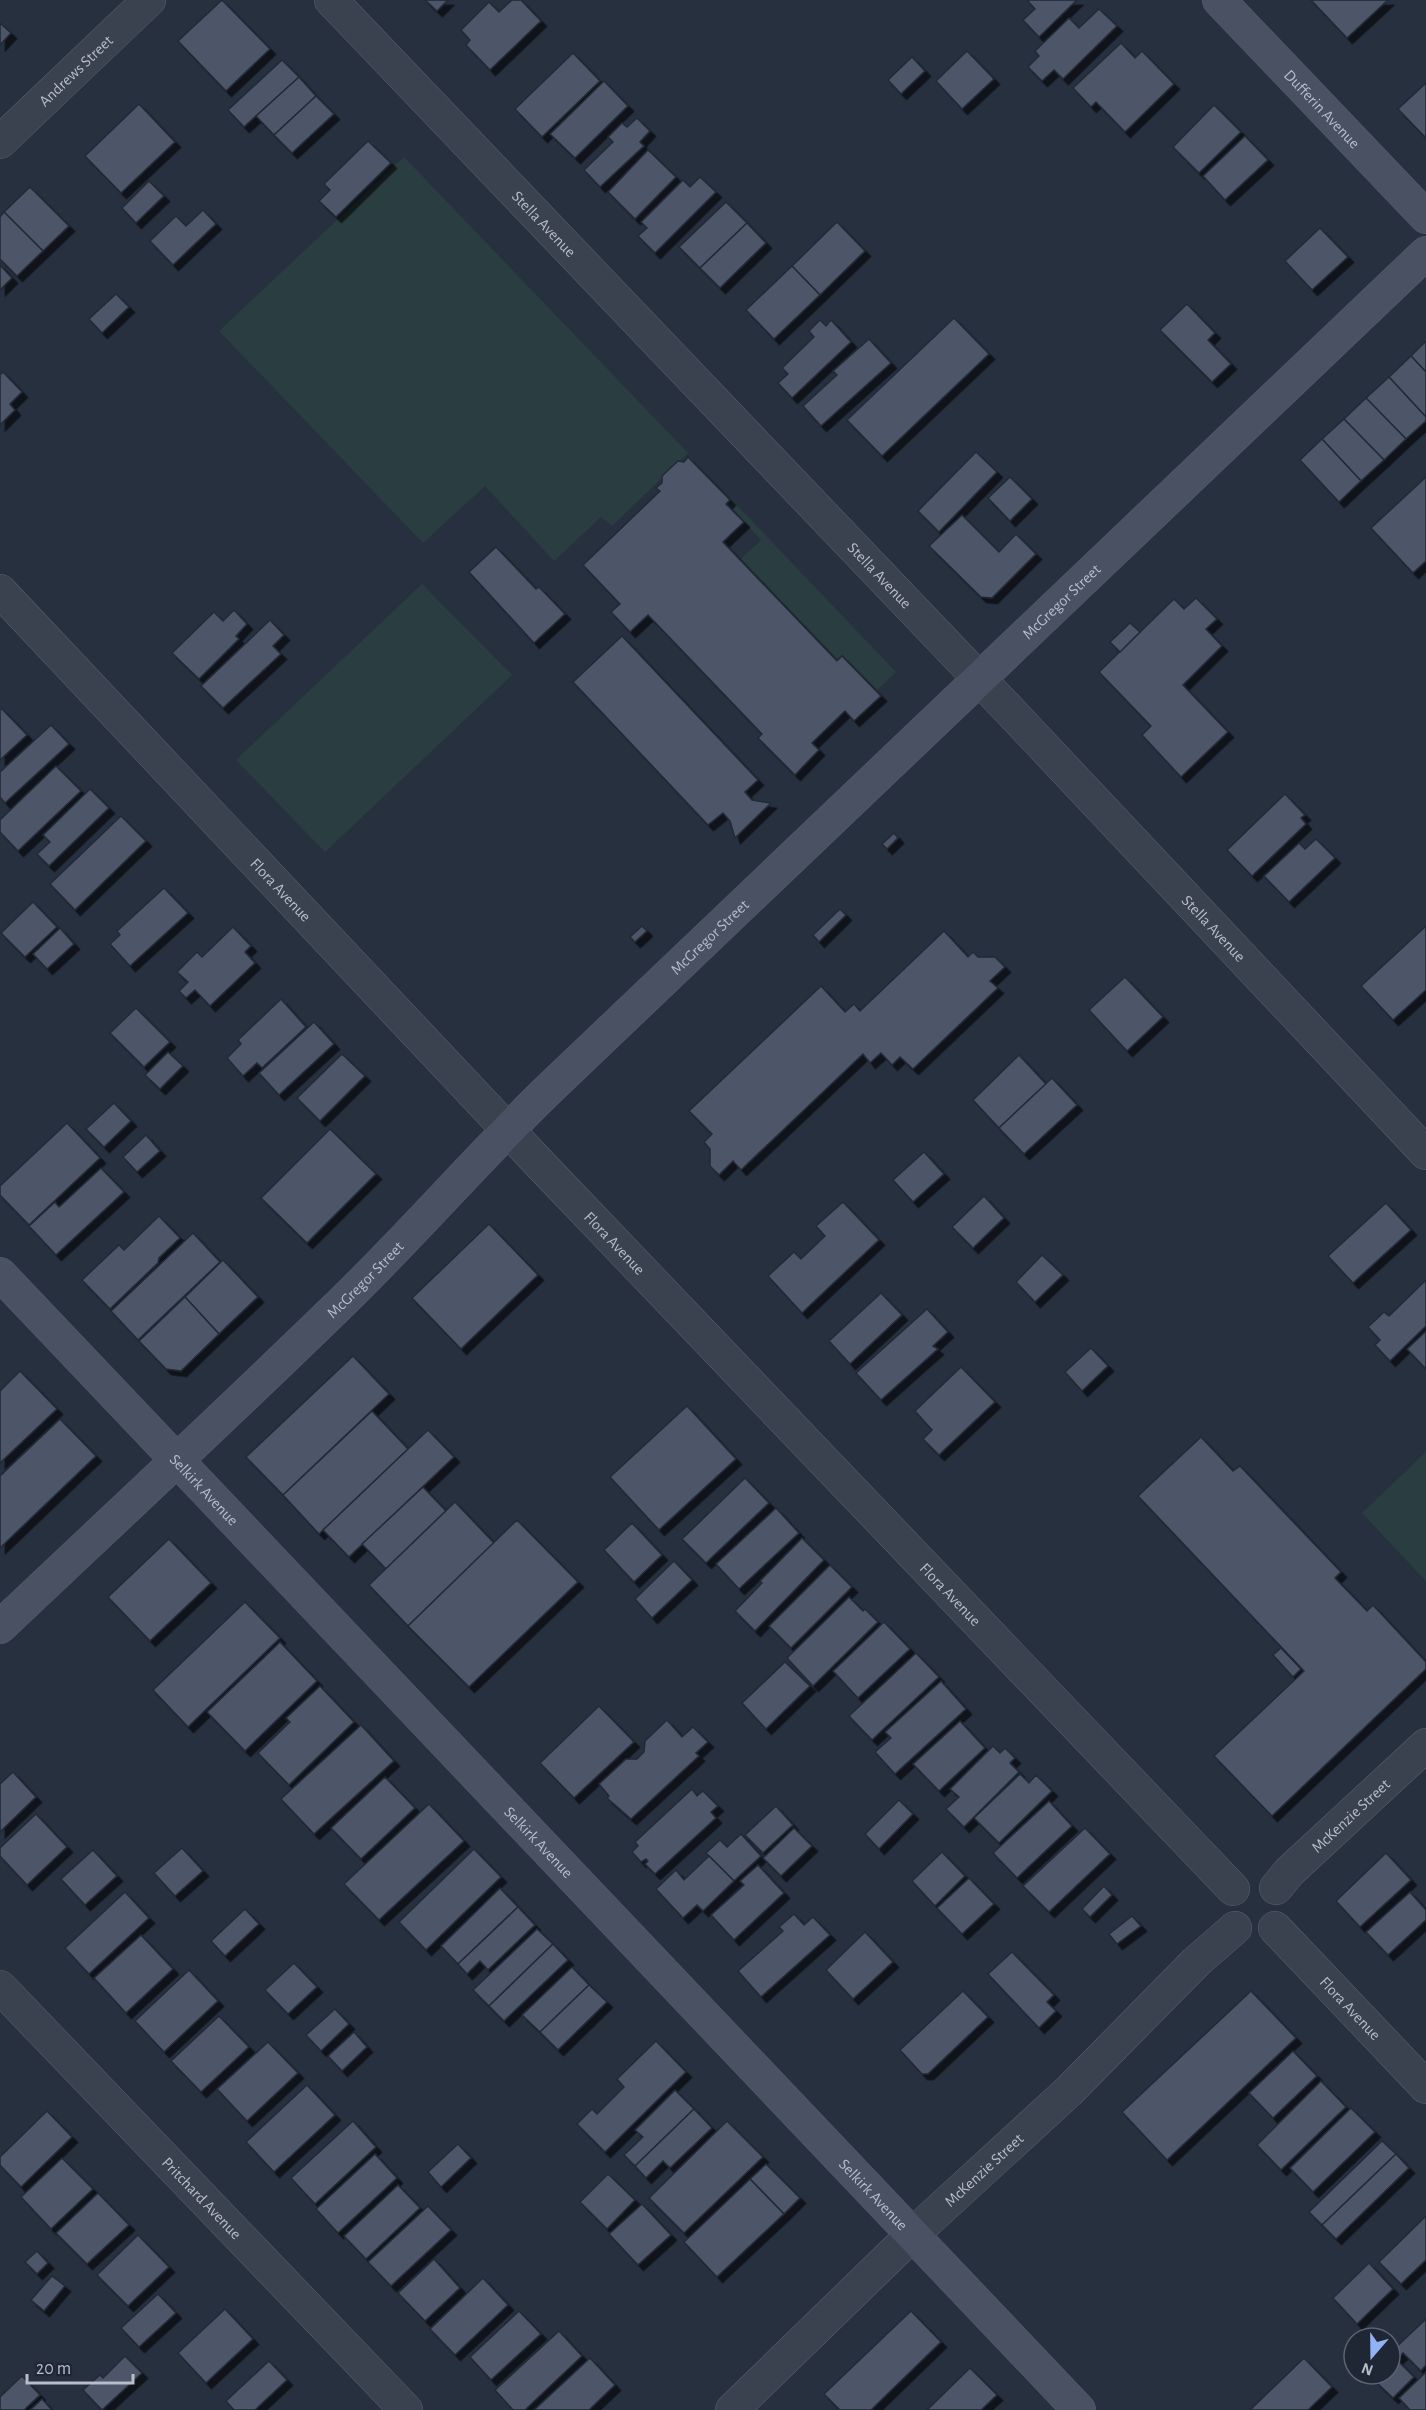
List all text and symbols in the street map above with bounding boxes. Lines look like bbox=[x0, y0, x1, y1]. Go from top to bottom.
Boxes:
street label: Andrews Street bbox=[36, 32, 116, 110]
street label: Dufferin Avenue bbox=[1281, 67, 1363, 152]
street label: Stella Avenue bbox=[509, 188, 579, 260]
street label: Stella Avenue bbox=[844, 540, 914, 612]
street label: McGregor Street bbox=[1019, 561, 1104, 643]
street label: Flora Avenue bbox=[247, 855, 314, 925]
street label: Stella Avenue bbox=[1179, 892, 1248, 965]
street label: McGregor Street bbox=[668, 896, 752, 978]
street label: Flora Avenue bbox=[581, 1209, 648, 1278]
street label: McGregor Street bbox=[324, 1238, 407, 1321]
street label: Selkirk Avenue bbox=[166, 1451, 241, 1529]
street label: Flora Avenue bbox=[917, 1560, 984, 1629]
street label: McKenzie Street bbox=[1309, 1776, 1393, 1856]
street label: Selkirk Avenue bbox=[501, 1804, 576, 1881]
street label: Flora Avenue bbox=[1317, 1974, 1383, 2043]
street label: McKenzie Street bbox=[942, 2130, 1026, 2210]
street label: Pritchard Avenue bbox=[159, 2154, 244, 2242]
street label: Selkirk Avenue bbox=[836, 2156, 911, 2234]
north arrow bbox=[1342, 2326, 1402, 2386]
scale bar bbox=[27, 2347, 134, 2385]
text: 20 m bbox=[36, 2360, 71, 2378]
text: N bbox=[1359, 2360, 1375, 2379]

